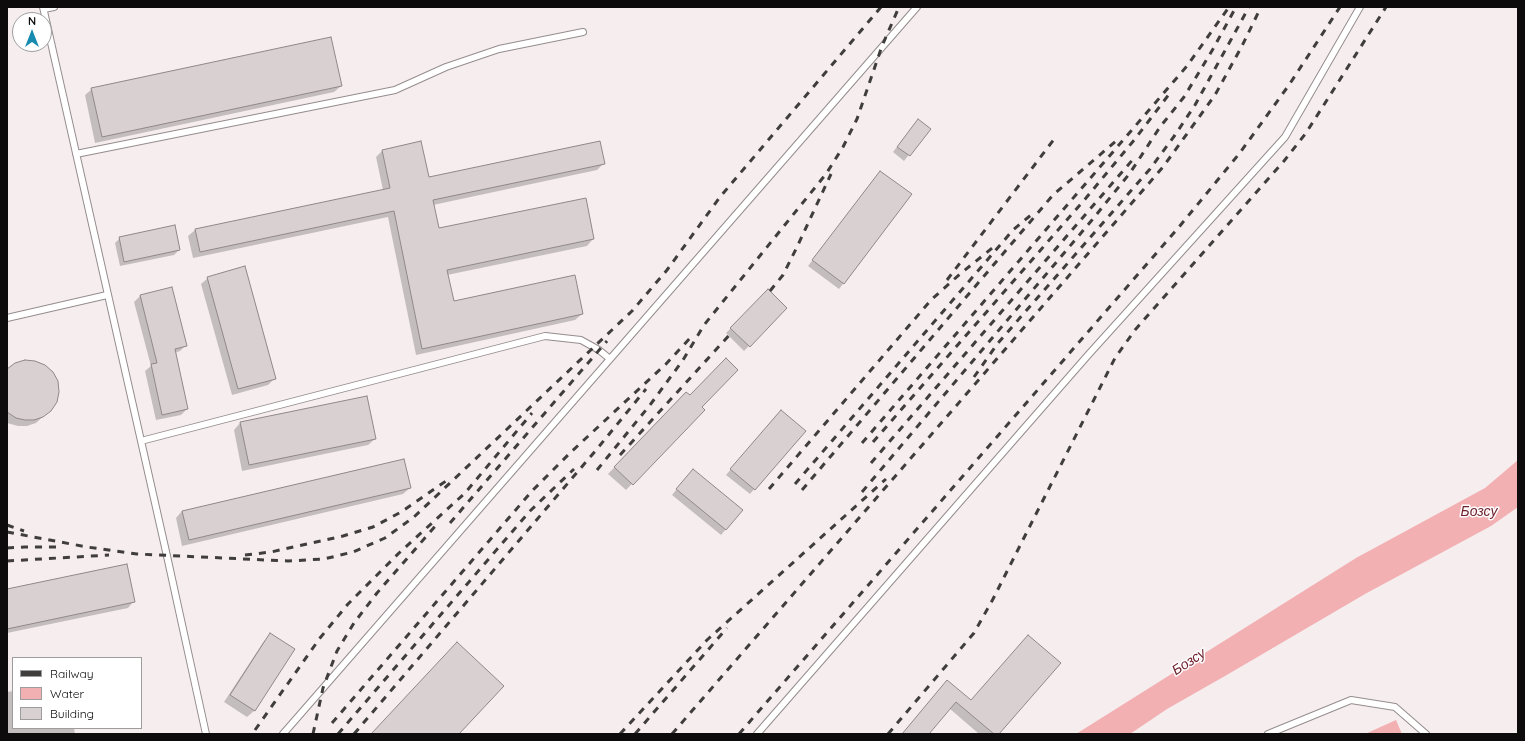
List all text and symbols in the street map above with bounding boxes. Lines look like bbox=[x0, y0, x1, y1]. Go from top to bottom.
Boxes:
north arrow bbox=[12, 12, 52, 52]
text: N bbox=[28, 14, 36, 28]
water label: Бозсу bbox=[1461, 504, 1497, 520]
water label: Бозсу bbox=[1169, 645, 1209, 679]
legend bbox=[12, 657, 142, 729]
text: Railway bbox=[50, 666, 94, 681]
text: Water bbox=[50, 686, 84, 701]
text: Building bbox=[50, 706, 94, 721]

